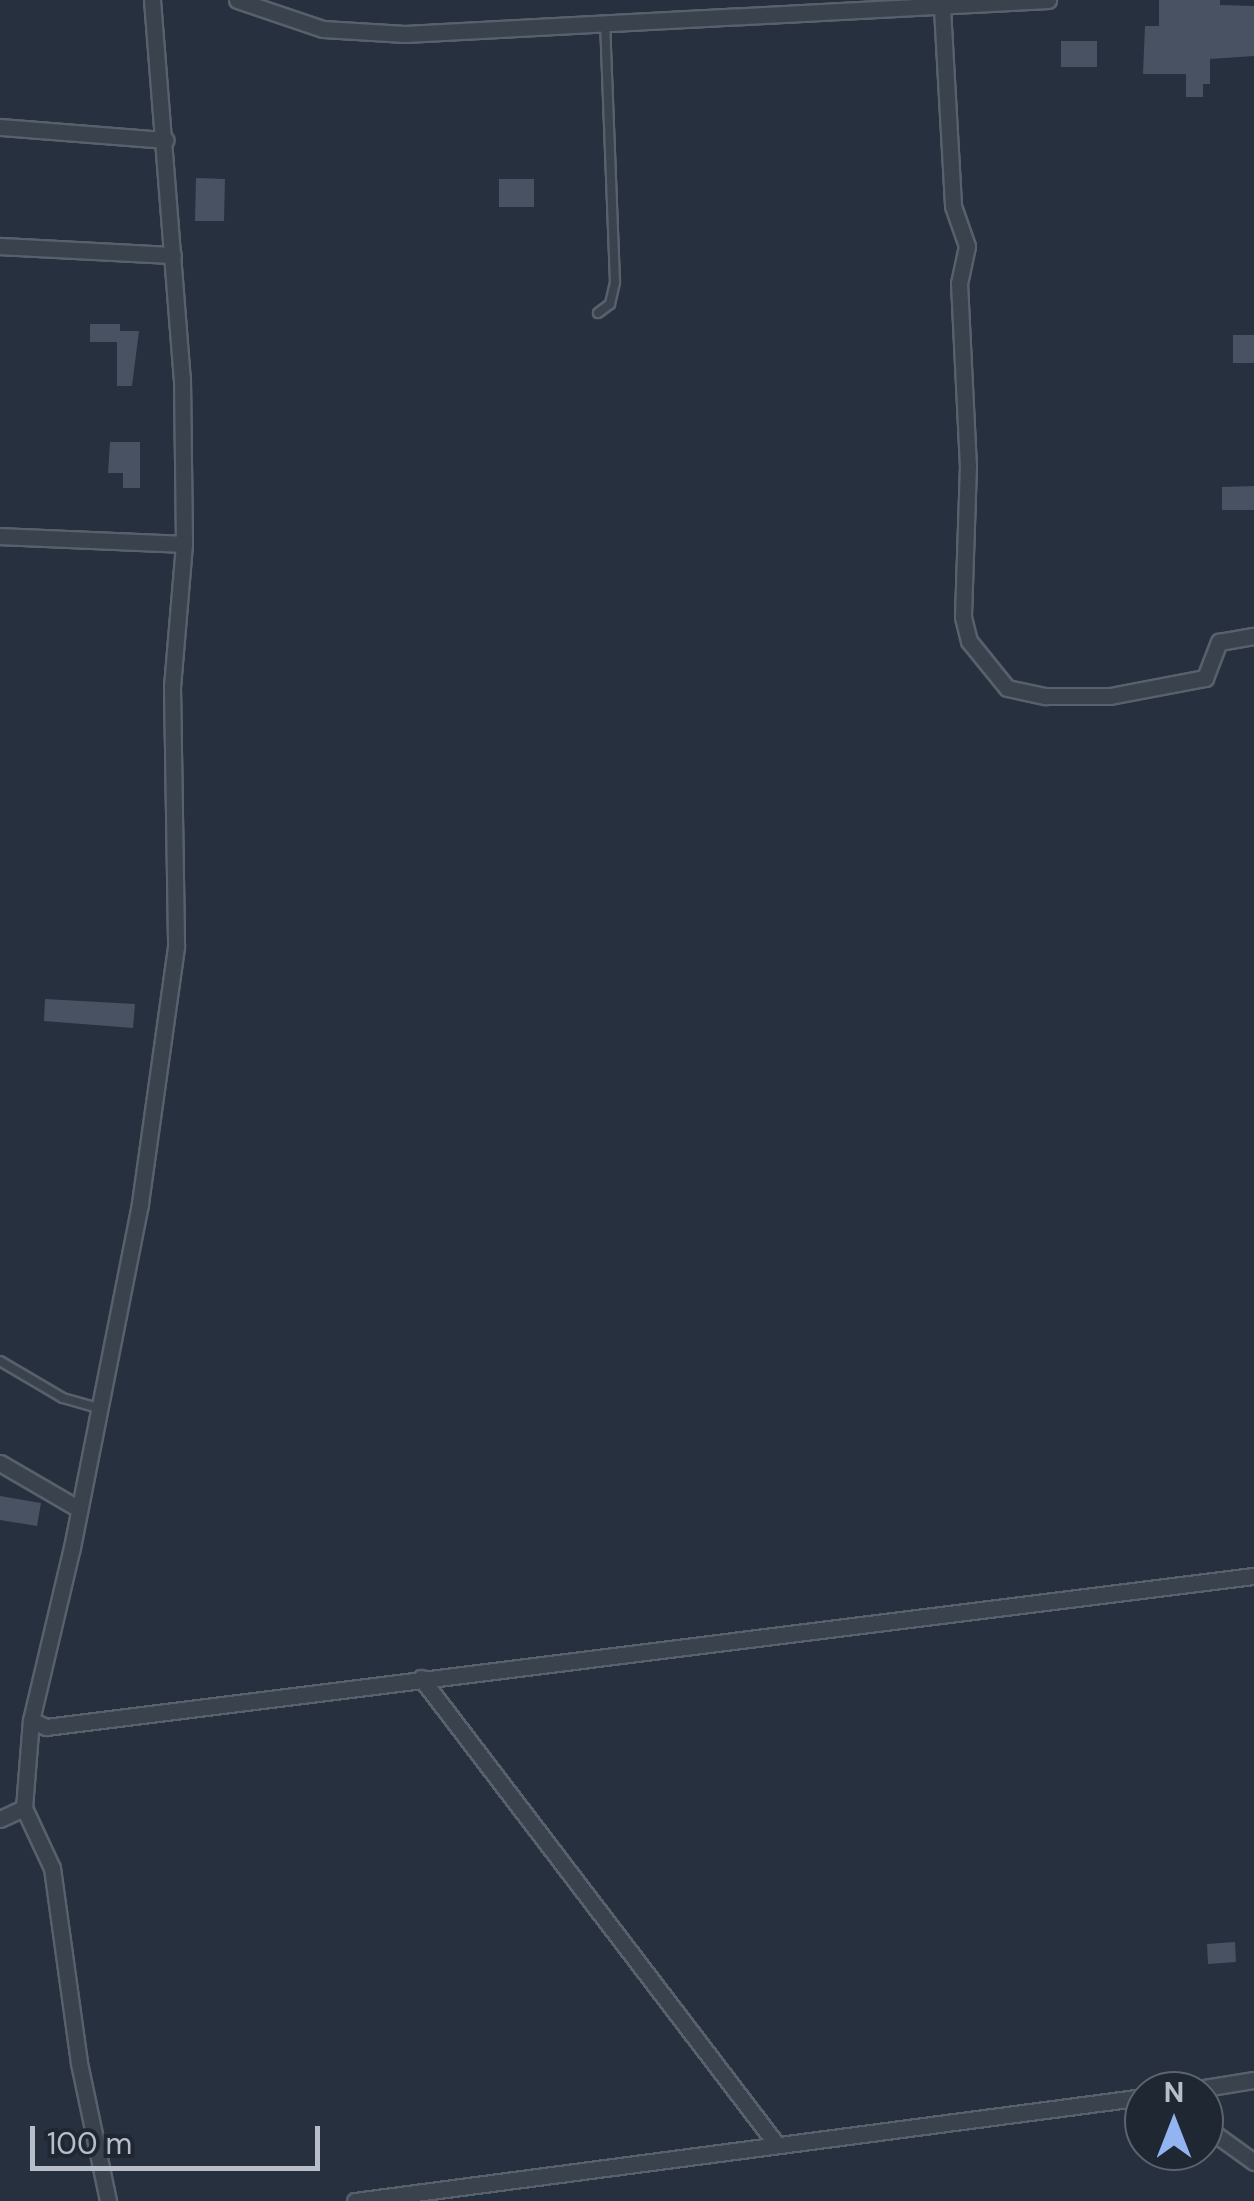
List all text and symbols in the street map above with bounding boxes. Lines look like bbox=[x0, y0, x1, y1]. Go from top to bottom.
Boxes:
north arrow bbox=[1124, 2071, 1224, 2171]
text: N bbox=[1164, 2074, 1184, 2111]
scale bar bbox=[35, 2106, 325, 2168]
text: 100 m bbox=[47, 2124, 132, 2163]

